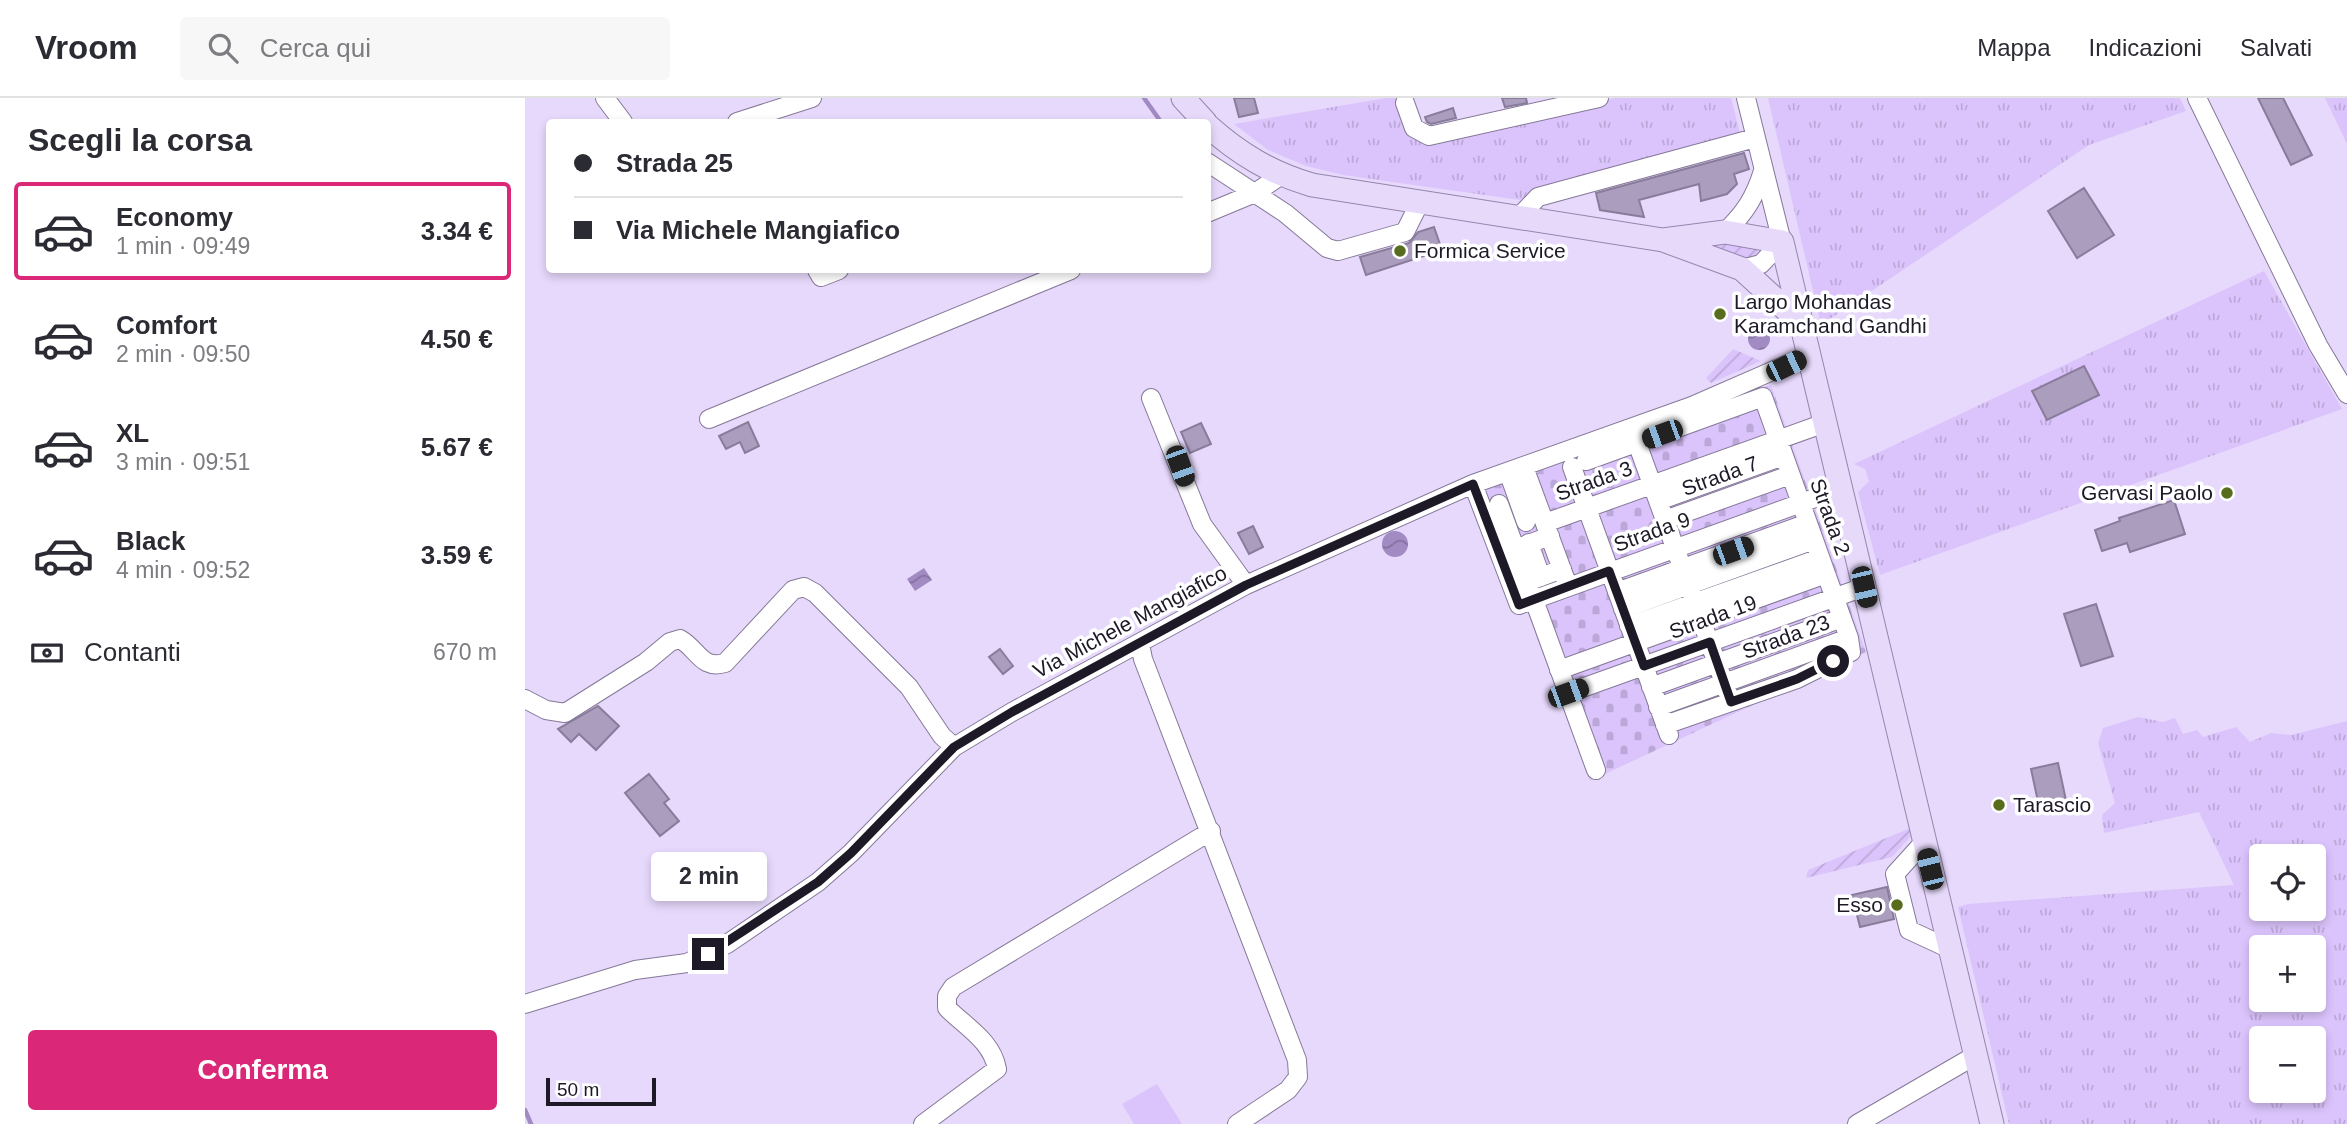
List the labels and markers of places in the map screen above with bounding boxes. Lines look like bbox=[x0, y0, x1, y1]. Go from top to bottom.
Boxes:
place label: Formica Service bbox=[1414, 239, 1566, 262]
marker: Formica Service bbox=[1392, 243, 1408, 259]
place label: Largo Mohandas Karamchand Gandhi bbox=[1734, 290, 1927, 337]
marker: Largo Mohandas Karamchand Gandhi bbox=[1712, 306, 1728, 322]
place label: Gervasi Paolo bbox=[2081, 481, 2213, 504]
marker: Gervasi Paolo bbox=[2219, 485, 2235, 501]
place label: Tarascio bbox=[2013, 793, 2091, 816]
marker: Tarascio bbox=[1991, 797, 2007, 813]
place label: Esso bbox=[1836, 893, 1883, 916]
marker: Esso bbox=[1889, 897, 1905, 913]

